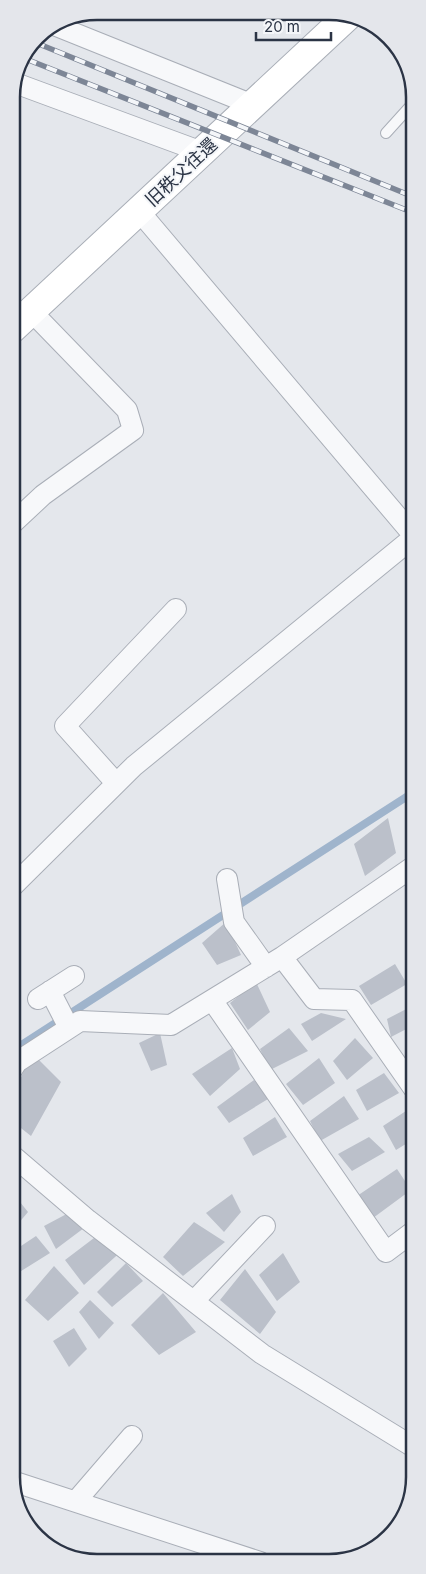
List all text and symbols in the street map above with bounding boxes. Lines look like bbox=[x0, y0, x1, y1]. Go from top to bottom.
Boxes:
scale bar bbox=[256, 10, 331, 42]
text: 20 m bbox=[264, 17, 300, 36]
street label: 旧秩父往還 bbox=[141, 134, 221, 210]

